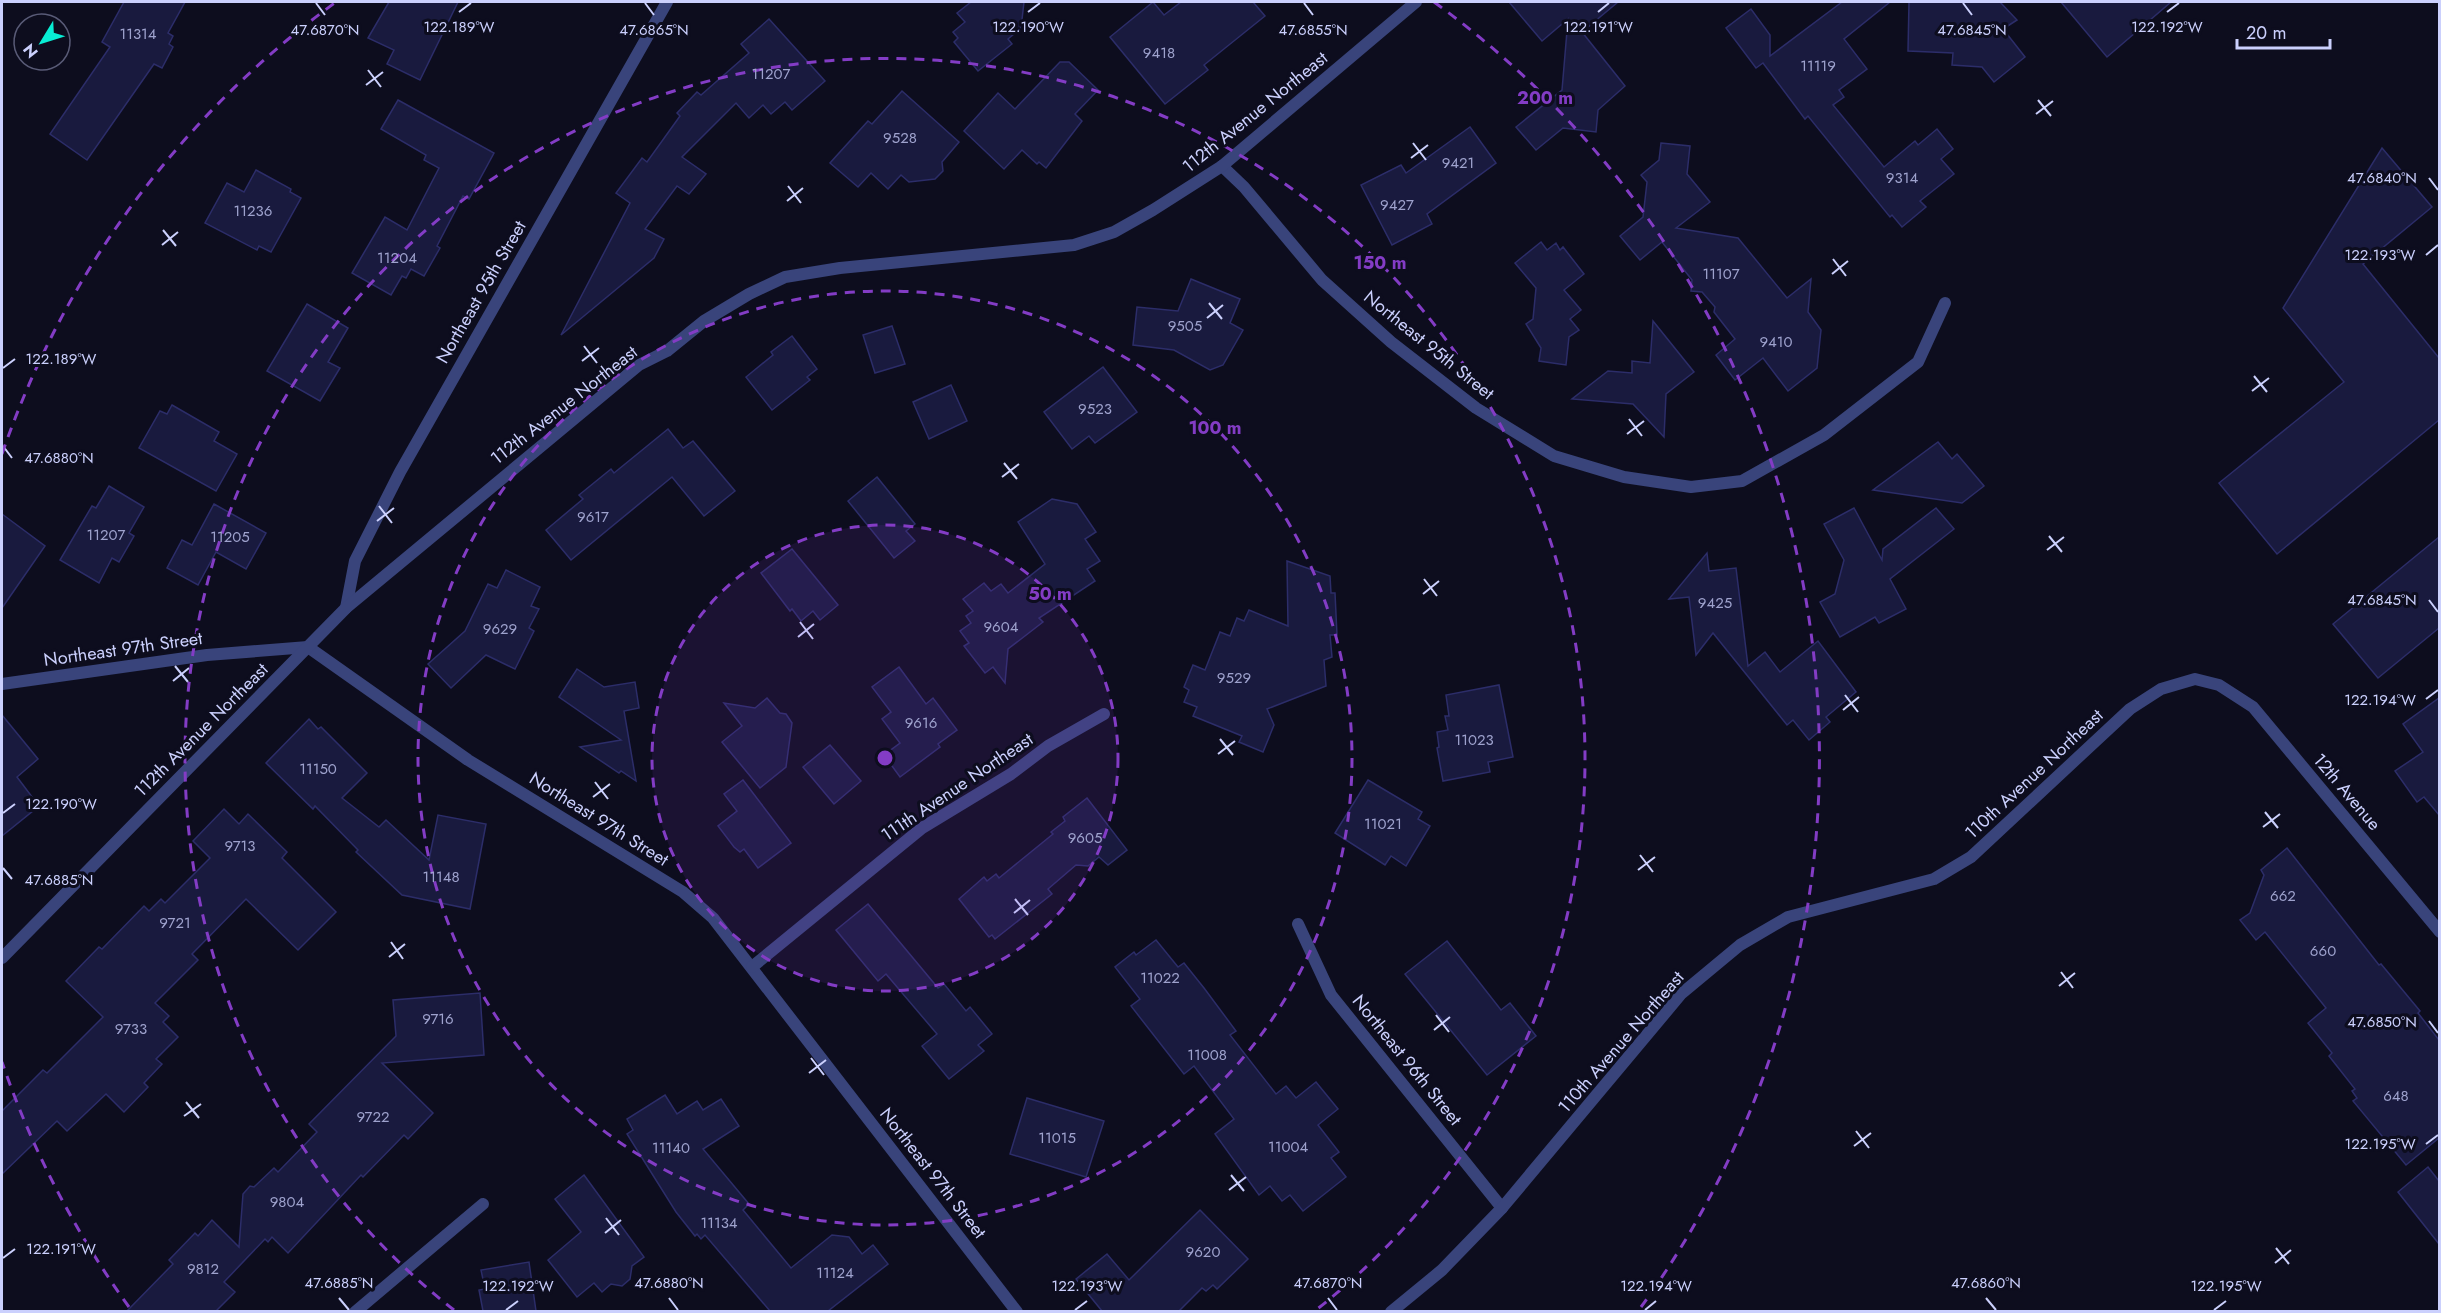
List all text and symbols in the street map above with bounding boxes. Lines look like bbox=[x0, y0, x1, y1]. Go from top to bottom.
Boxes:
north arrow bbox=[12, 12, 72, 72]
scale bar bbox=[2237, 12, 2330, 50]
text: 122.189°W bbox=[424, 16, 495, 38]
text: 122.190°W bbox=[992, 16, 1064, 38]
text: 122.191°W bbox=[1563, 16, 1633, 38]
text: 122.192°W bbox=[2131, 16, 2203, 38]
text: 47.6870°N bbox=[291, 19, 359, 41]
text: 47.6865°N bbox=[619, 19, 689, 41]
text: 47.6855°N bbox=[1278, 19, 1348, 41]
text: 47.6845°N bbox=[1937, 19, 2007, 41]
text: 20 m bbox=[2246, 20, 2286, 46]
house number: 11314 bbox=[119, 23, 157, 45]
text: N bbox=[18, 39, 44, 63]
house number: 9418 bbox=[1143, 42, 1175, 64]
street label: 112th Avenue Northeast bbox=[1177, 45, 1334, 179]
house number: 11119 bbox=[1800, 55, 1836, 77]
house number: 11207 bbox=[752, 63, 791, 85]
text: 200 m bbox=[1517, 85, 1573, 111]
house number: 9528 bbox=[883, 127, 917, 149]
house number: 9421 bbox=[1442, 152, 1474, 174]
house number: 9314 bbox=[1886, 167, 1918, 189]
text: 47.6840°N bbox=[2347, 167, 2417, 189]
house number: 9427 bbox=[1380, 194, 1414, 216]
house number: 11236 bbox=[234, 200, 272, 222]
street label: Northeast 95th Street bbox=[429, 215, 533, 368]
text: 122.193°W bbox=[2345, 244, 2416, 266]
house number: 11204 bbox=[377, 247, 417, 269]
text: 150 m bbox=[1354, 250, 1406, 276]
house number: 11107 bbox=[1702, 263, 1740, 285]
street label: Northeast 95th Street bbox=[1358, 284, 1500, 406]
house number: 9505 bbox=[1168, 315, 1202, 337]
house number: 9410 bbox=[1759, 331, 1793, 353]
street label: 112th Avenue Northeast bbox=[485, 339, 644, 471]
text: 122.189°W bbox=[26, 348, 97, 370]
house number: 9523 bbox=[1078, 398, 1112, 420]
text: 100 m bbox=[1188, 415, 1242, 441]
text: 47.6880°N bbox=[24, 447, 94, 469]
house number: 9617 bbox=[577, 506, 609, 528]
house number: 11207 bbox=[87, 524, 126, 546]
house number: 11205 bbox=[210, 526, 250, 548]
text: 50 m bbox=[1028, 581, 1072, 607]
text: 47.6845°N bbox=[2347, 589, 2417, 611]
house number: 9425 bbox=[1698, 592, 1732, 614]
house number: 9604 bbox=[983, 616, 1019, 638]
house number: 9629 bbox=[483, 618, 517, 640]
street label: Northeast 97th Street bbox=[42, 625, 205, 673]
street label: 112th Avenue Northeast bbox=[128, 657, 274, 803]
house number: 9529 bbox=[1217, 667, 1251, 689]
text: 122.194°W bbox=[2344, 689, 2416, 711]
street label: 110th Avenue Northeast bbox=[1959, 702, 2109, 845]
house number: 9616 bbox=[905, 712, 937, 734]
street label: 111th Avenue Northeast bbox=[876, 726, 1039, 848]
house number: 11023 bbox=[1454, 729, 1494, 751]
centre of rings bbox=[875, 748, 895, 768]
street label: 12th Avenue bbox=[2307, 748, 2387, 836]
house number: 11150 bbox=[299, 758, 337, 780]
street label: Northeast 97th Street bbox=[524, 766, 674, 873]
text: 122.190°W bbox=[25, 793, 97, 815]
house number: 11021 bbox=[1364, 813, 1402, 835]
house number: 9605 bbox=[1068, 827, 1102, 849]
house number: 9713 bbox=[224, 835, 256, 857]
house number: 11148 bbox=[422, 866, 460, 888]
text: 47.6885°N bbox=[25, 869, 93, 891]
house number: 662 bbox=[2270, 885, 2296, 907]
house number: 9721 bbox=[159, 912, 191, 934]
house number: 660 bbox=[2310, 940, 2336, 962]
street label: 110th Avenue Northeast bbox=[1552, 965, 1691, 1119]
house number: 11022 bbox=[1140, 967, 1180, 989]
street label: Northeast 96th Street bbox=[1346, 989, 1468, 1131]
house number: 9716 bbox=[422, 1008, 454, 1030]
text: 47.6850°N bbox=[2347, 1011, 2417, 1033]
house number: 9733 bbox=[115, 1018, 147, 1040]
house number: 11008 bbox=[1187, 1044, 1227, 1066]
house number: 648 bbox=[2383, 1085, 2409, 1107]
street label: Northeast 97th Street bbox=[873, 1102, 993, 1245]
house number: 9722 bbox=[356, 1106, 390, 1128]
house number: 11015 bbox=[1038, 1127, 1076, 1149]
text: 122.195°W bbox=[2344, 1133, 2416, 1155]
house number: 11004 bbox=[1268, 1136, 1308, 1158]
house number: 11140 bbox=[652, 1137, 690, 1159]
house number: 9804 bbox=[270, 1191, 305, 1213]
house number: 11134 bbox=[700, 1212, 738, 1234]
text: 122.191°W bbox=[26, 1238, 96, 1260]
house number: 9620 bbox=[1186, 1241, 1220, 1263]
house number: 9812 bbox=[187, 1258, 219, 1280]
house number: 11124 bbox=[816, 1262, 854, 1284]
text: 47.6885°N bbox=[305, 1272, 373, 1294]
text: 47.6880°N bbox=[634, 1272, 704, 1294]
text: 47.6870°N bbox=[1294, 1272, 1362, 1294]
text: 47.6860°N bbox=[1951, 1272, 2021, 1294]
text: 122.192°W bbox=[482, 1275, 554, 1297]
text: 122.193°W bbox=[1052, 1275, 1123, 1297]
text: 122.194°W bbox=[1620, 1275, 1692, 1297]
text: 122.195°W bbox=[2190, 1275, 2262, 1297]

